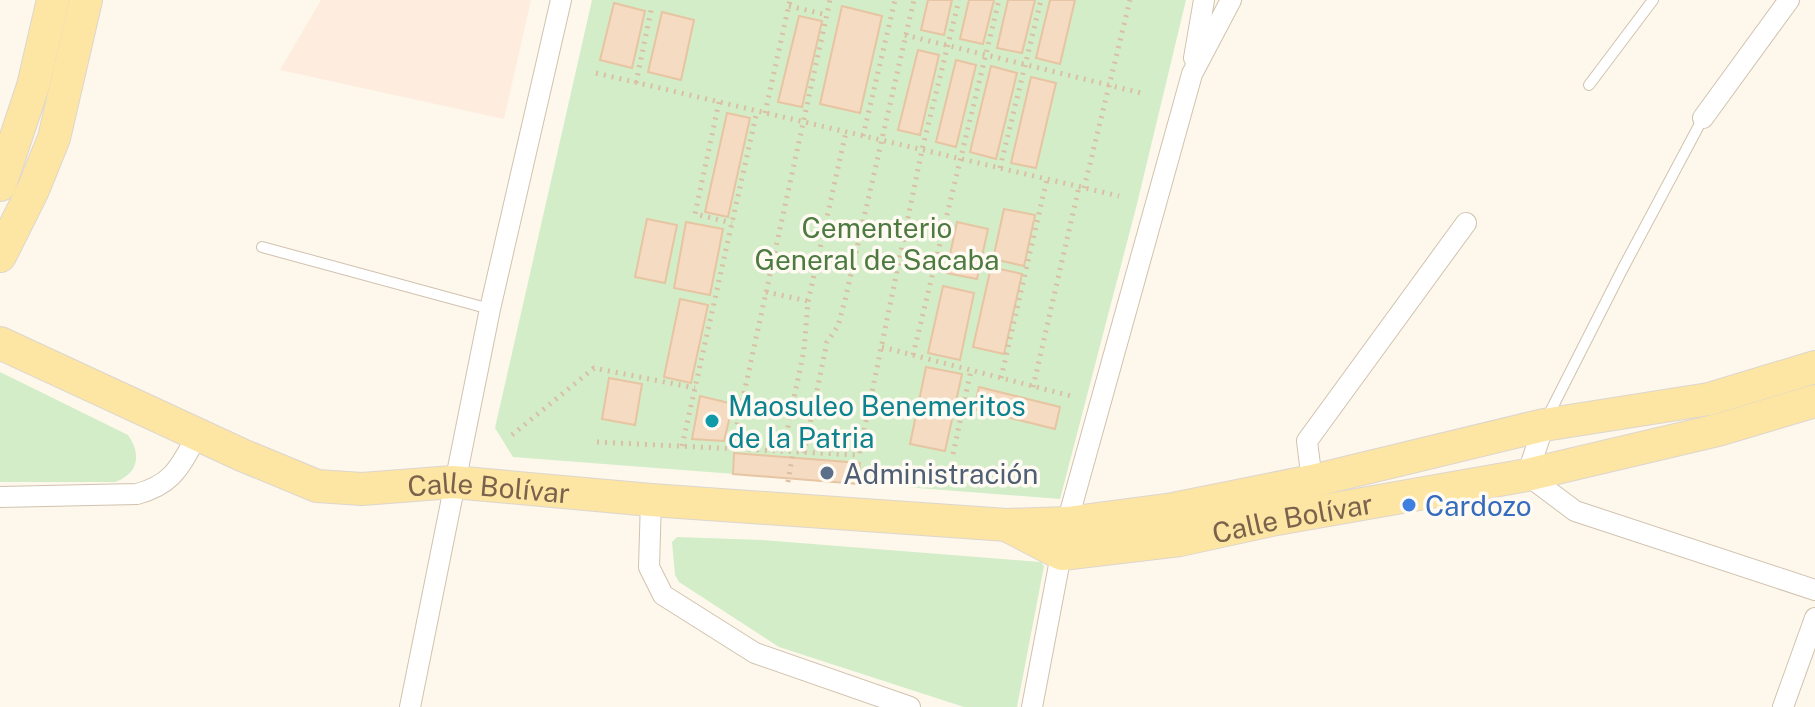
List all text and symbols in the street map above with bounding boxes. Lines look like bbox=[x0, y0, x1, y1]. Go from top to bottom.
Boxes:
park label: Cementerio General de Sacaba bbox=[754, 211, 1000, 276]
place label: Maosuleo Benemeritos de la Patria bbox=[728, 389, 1026, 454]
marker: Maosuleo Benemeritos de la Patria bbox=[703, 412, 721, 430]
place label: Administración bbox=[843, 457, 1038, 490]
marker: Administración bbox=[818, 464, 836, 482]
street label: Calle Bolívar bbox=[406, 465, 571, 509]
street label: Calle Bolívar bbox=[1209, 486, 1375, 549]
place label: Cardozo bbox=[1425, 489, 1532, 522]
marker: Cardozo bbox=[1400, 496, 1418, 514]

